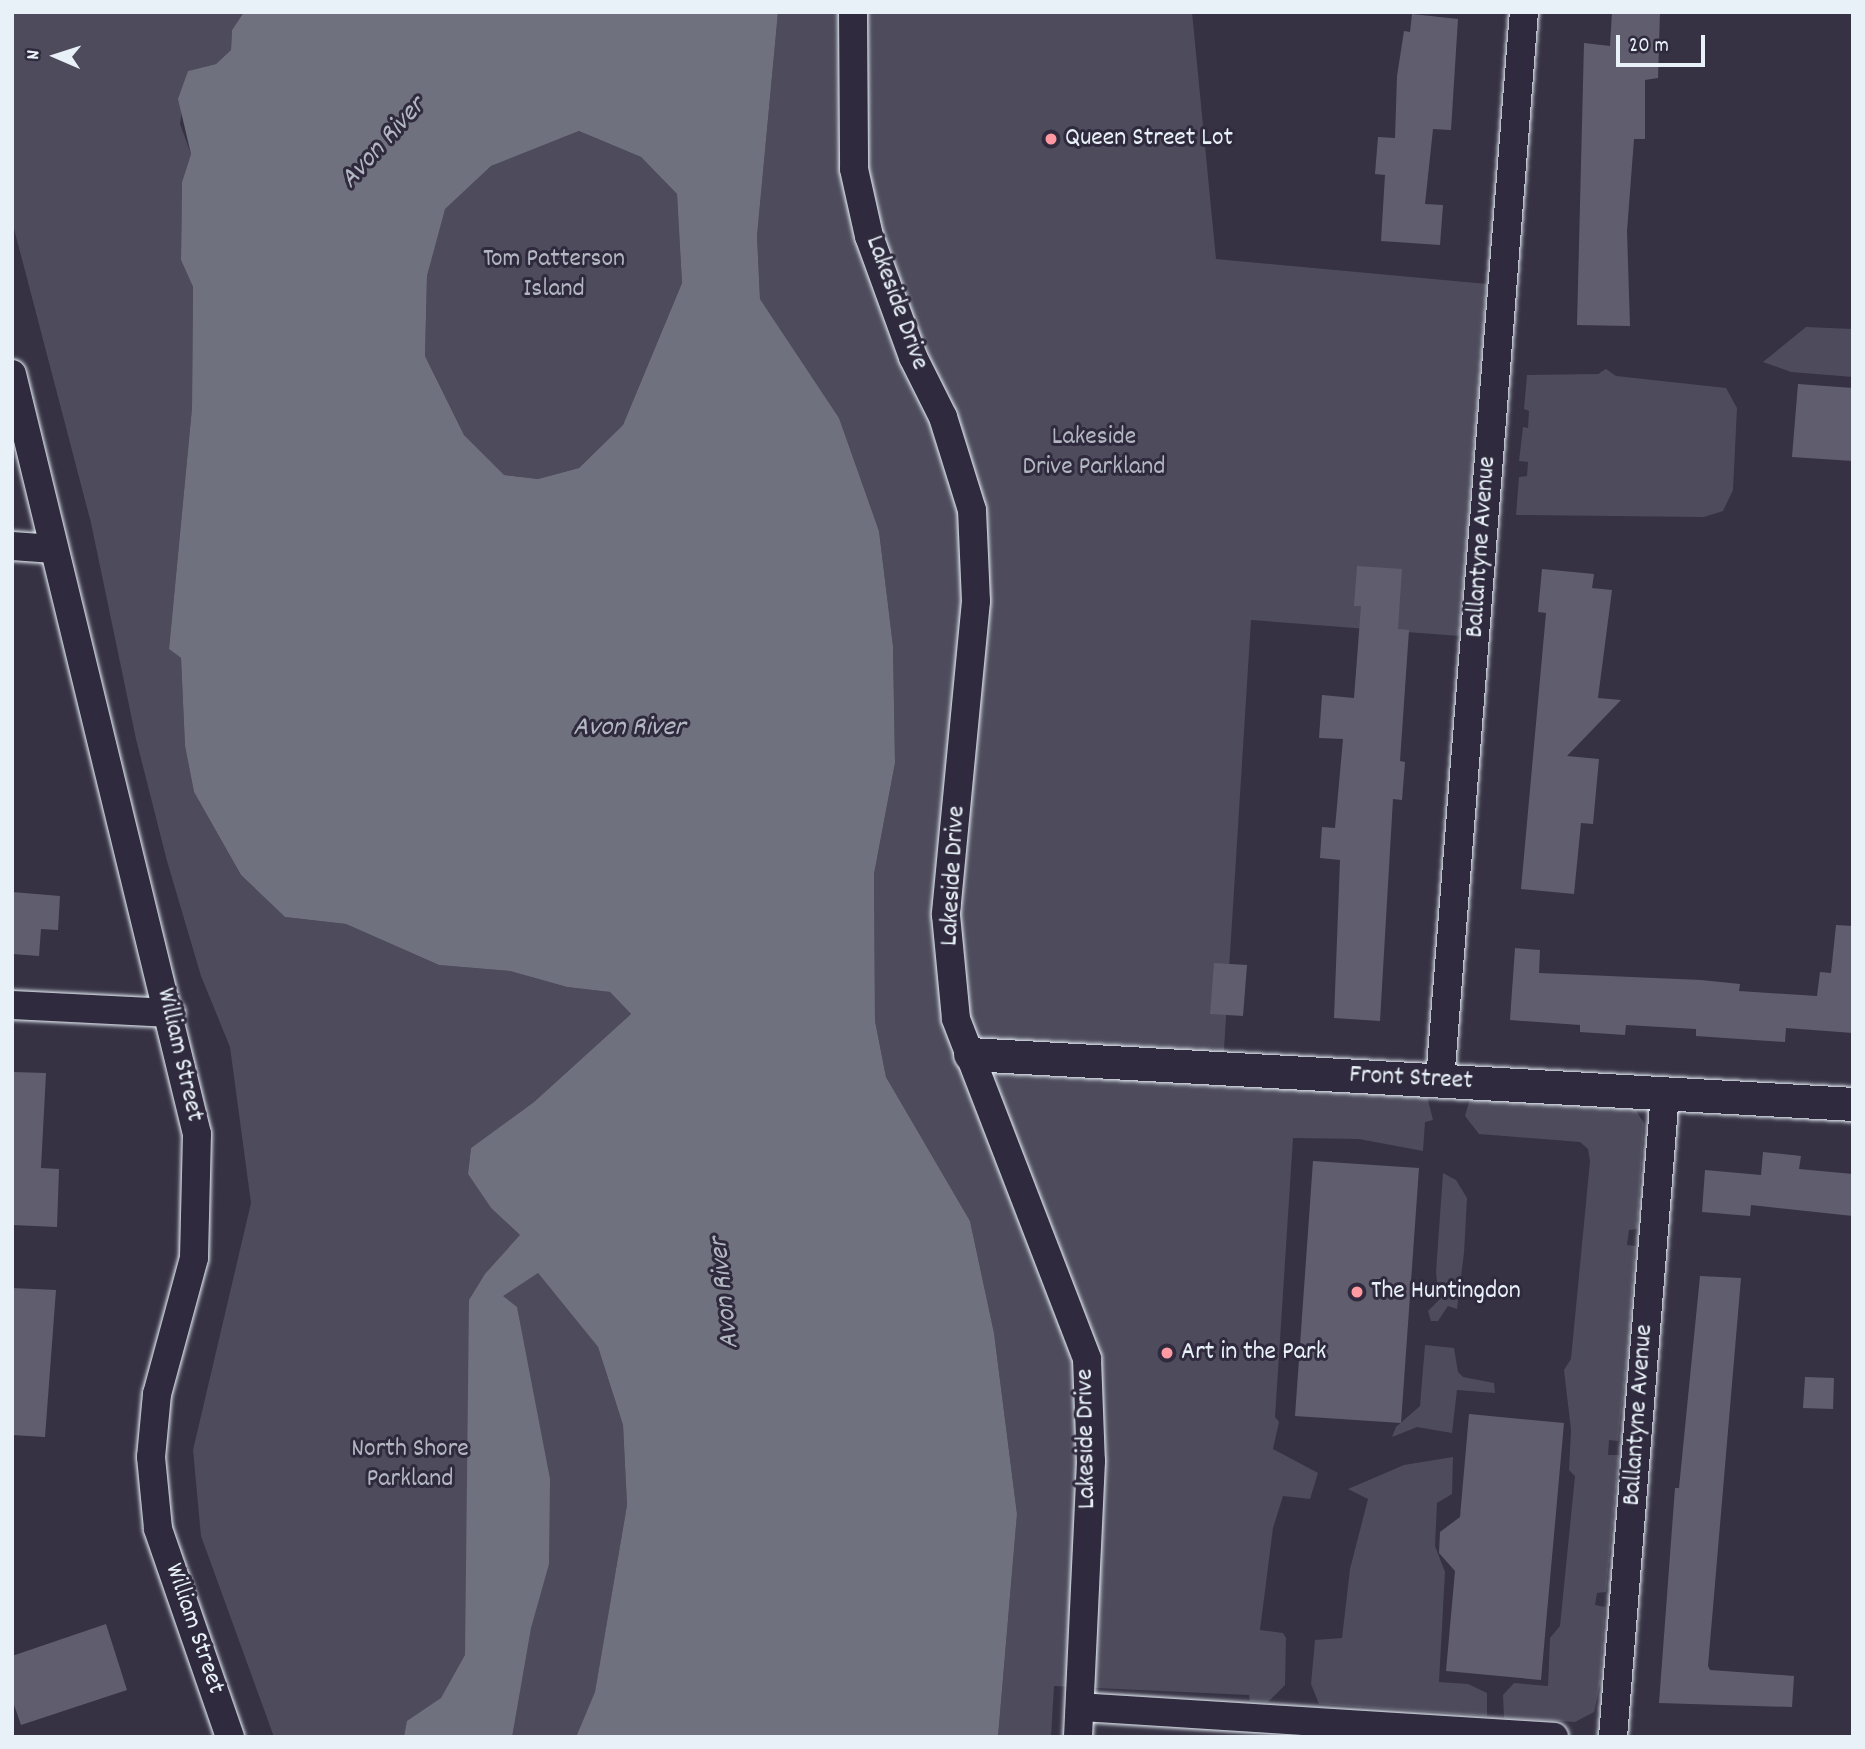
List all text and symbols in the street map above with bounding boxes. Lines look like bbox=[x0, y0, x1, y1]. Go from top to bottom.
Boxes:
north arrow bbox=[21, 21, 91, 91]
scale bar bbox=[1620, 21, 1709, 65]
text: 20 m bbox=[1629, 32, 1669, 62]
text: N bbox=[21, 49, 48, 60]
water label: Avon River bbox=[334, 91, 434, 197]
place label: Queen Street Lot bbox=[1065, 123, 1233, 155]
marker: Queen Street Lot bbox=[1043, 131, 1059, 147]
street label: Lakeside Drive bbox=[857, 232, 935, 374]
park label: Tom Patterson Island bbox=[483, 244, 625, 306]
park label: Lakeside Drive Parkland bbox=[1023, 422, 1165, 484]
street label: Ballantyne Avenue bbox=[1460, 455, 1504, 639]
water label: Avon River bbox=[573, 712, 685, 746]
street label: Lakeside Drive bbox=[935, 805, 973, 947]
street label: William Street bbox=[149, 985, 209, 1125]
street label: Front Street bbox=[1348, 1060, 1474, 1098]
water label: Avon River bbox=[703, 1236, 749, 1350]
place label: The Huntingdon bbox=[1371, 1276, 1521, 1308]
marker: The Huntingdon bbox=[1349, 1284, 1365, 1300]
street label: Ballantyne Avenue bbox=[1617, 1323, 1661, 1507]
place label: Art in the Park bbox=[1181, 1337, 1326, 1369]
marker: Art in the Park bbox=[1159, 1345, 1175, 1361]
street label: Lakeside Drive bbox=[1070, 1369, 1104, 1509]
park label: North Shore Parkland bbox=[351, 1434, 469, 1496]
street label: William Street bbox=[157, 1560, 231, 1698]

